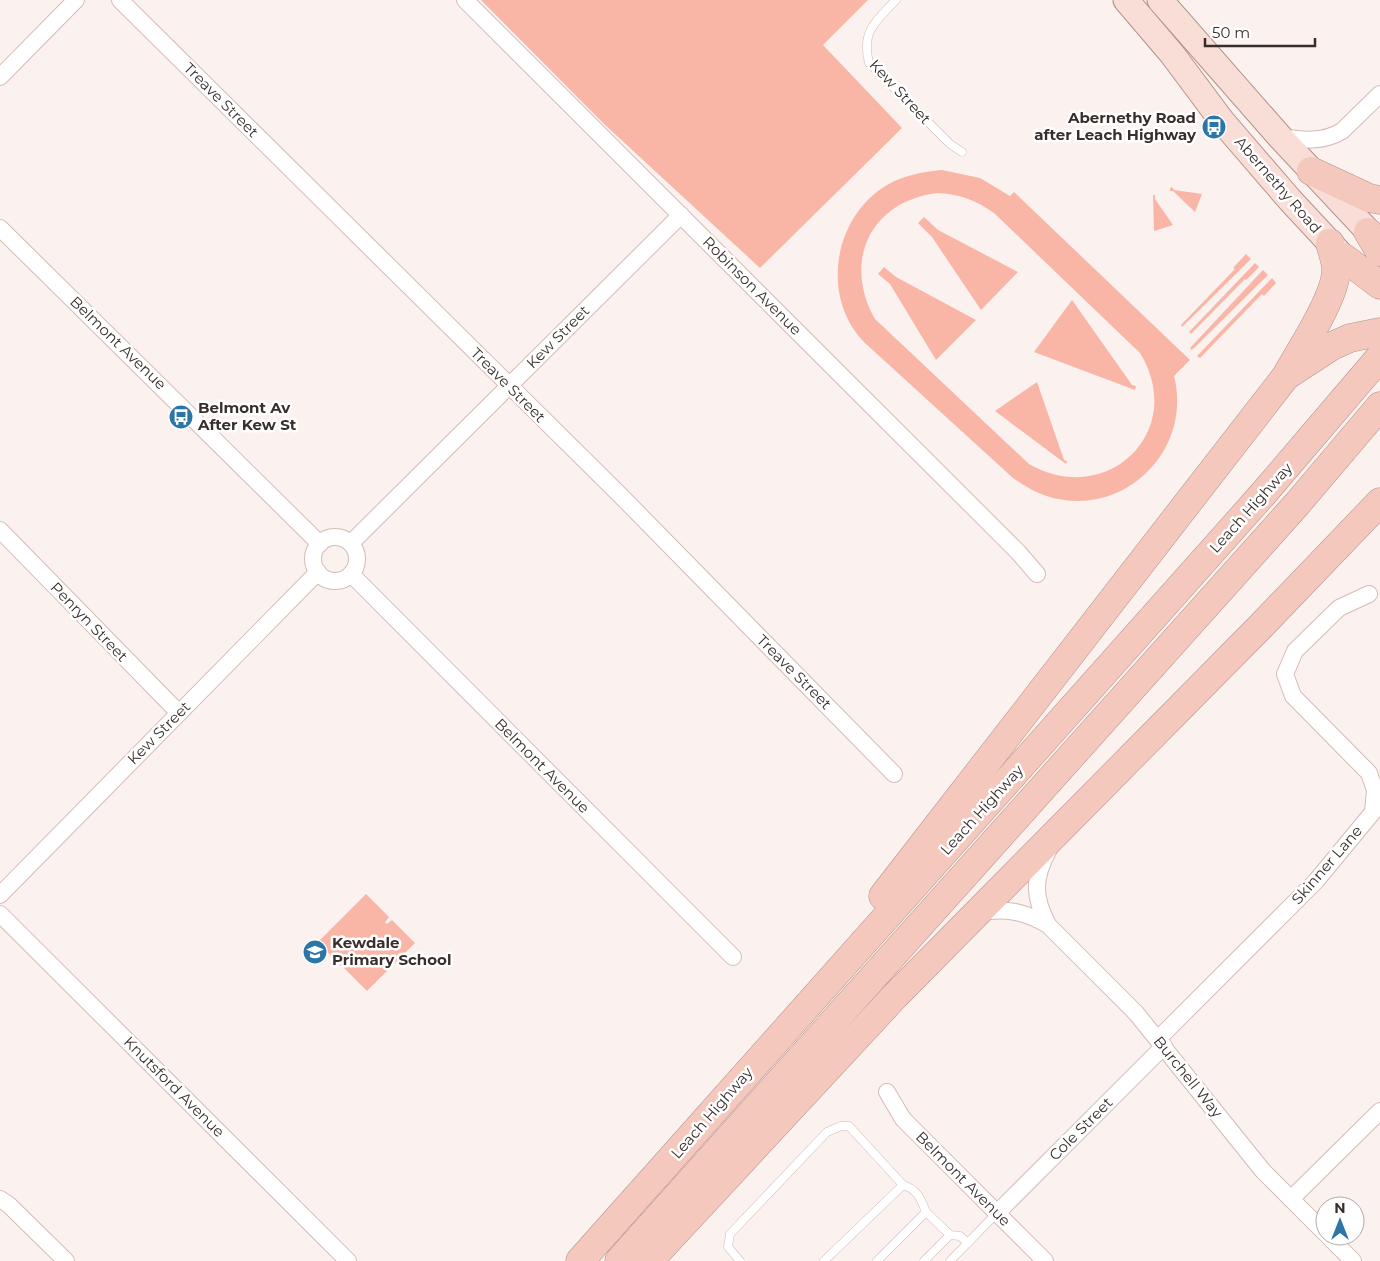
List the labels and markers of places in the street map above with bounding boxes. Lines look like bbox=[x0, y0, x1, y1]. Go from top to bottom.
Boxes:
place label: Abernethy Road after Leach Highway bbox=[1034, 108, 1197, 144]
bus stop icon: Abernethy Road after Leach Highway bbox=[1201, 114, 1227, 140]
place label: Belmont Av After Kew St bbox=[197, 398, 297, 434]
bus stop icon: Belmont Av After Kew St bbox=[168, 404, 194, 430]
place label: Kewdale Primary School bbox=[332, 933, 451, 969]
school or university icon: Kewdale Primary School bbox=[302, 939, 328, 965]

